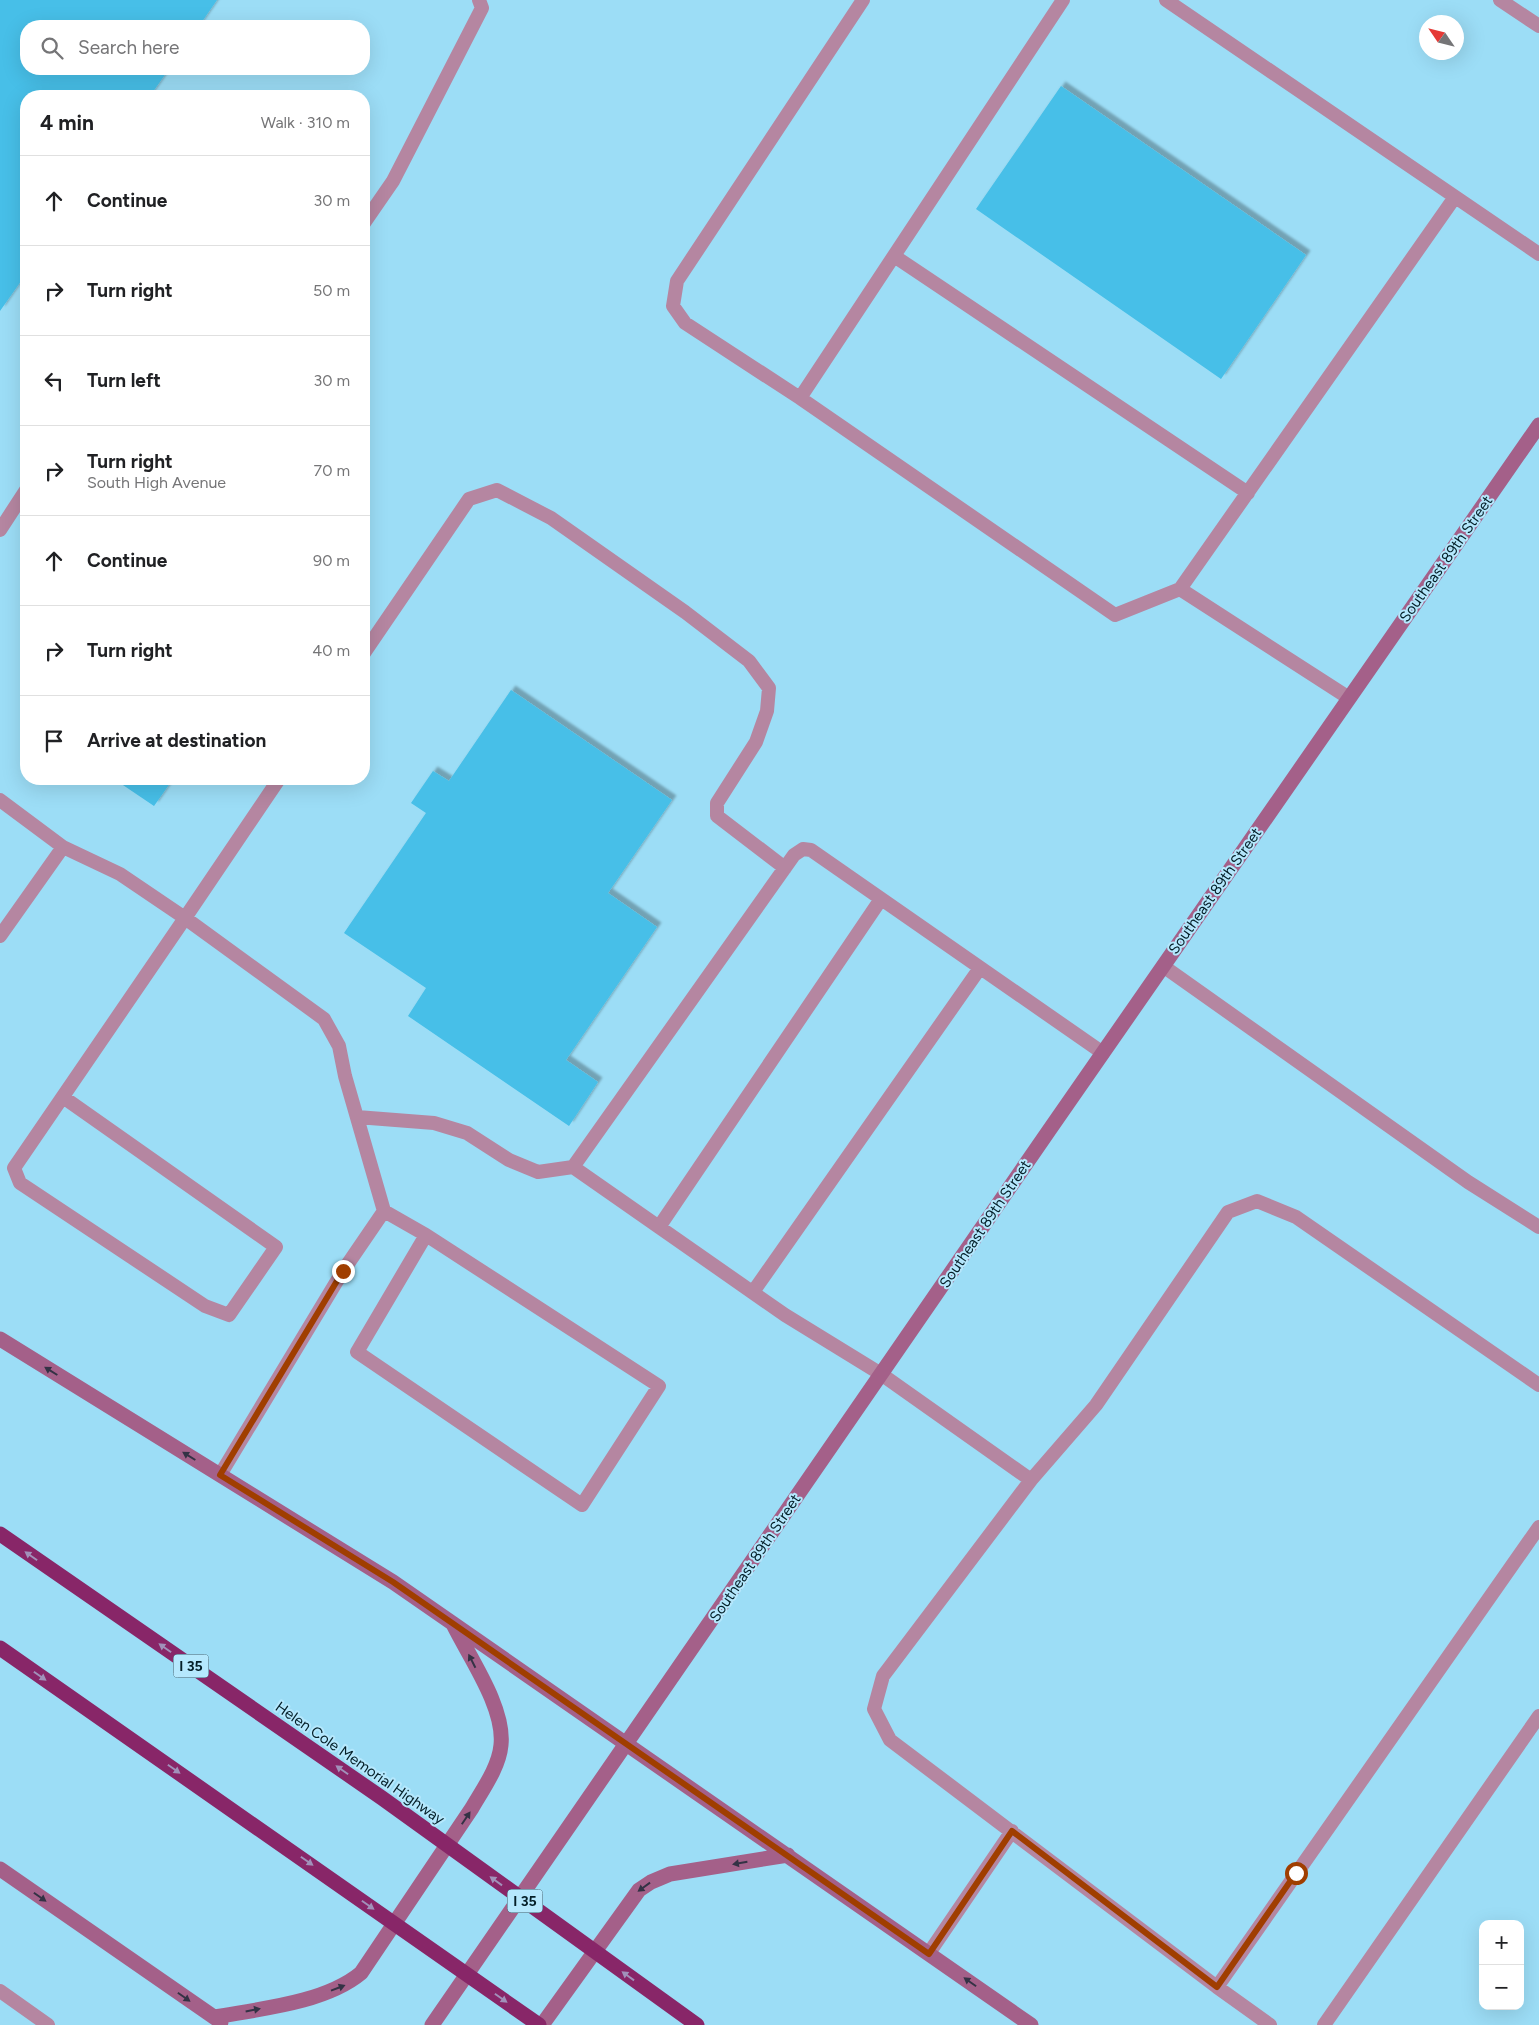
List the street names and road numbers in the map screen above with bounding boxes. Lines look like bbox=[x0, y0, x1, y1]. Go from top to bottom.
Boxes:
street label: Southeast 89th Street bbox=[1396, 492, 1497, 626]
street label: Southeast 89th Street bbox=[1165, 824, 1266, 958]
street label: Southeast 89th Street bbox=[936, 1157, 1035, 1291]
street label: Southeast 89th Street bbox=[706, 1491, 805, 1625]
road number: I 35 bbox=[174, 1654, 208, 1678]
street label: Helen Cole Memorial Highway bbox=[272, 1698, 448, 1828]
road number: I 35 bbox=[508, 1890, 542, 1912]

